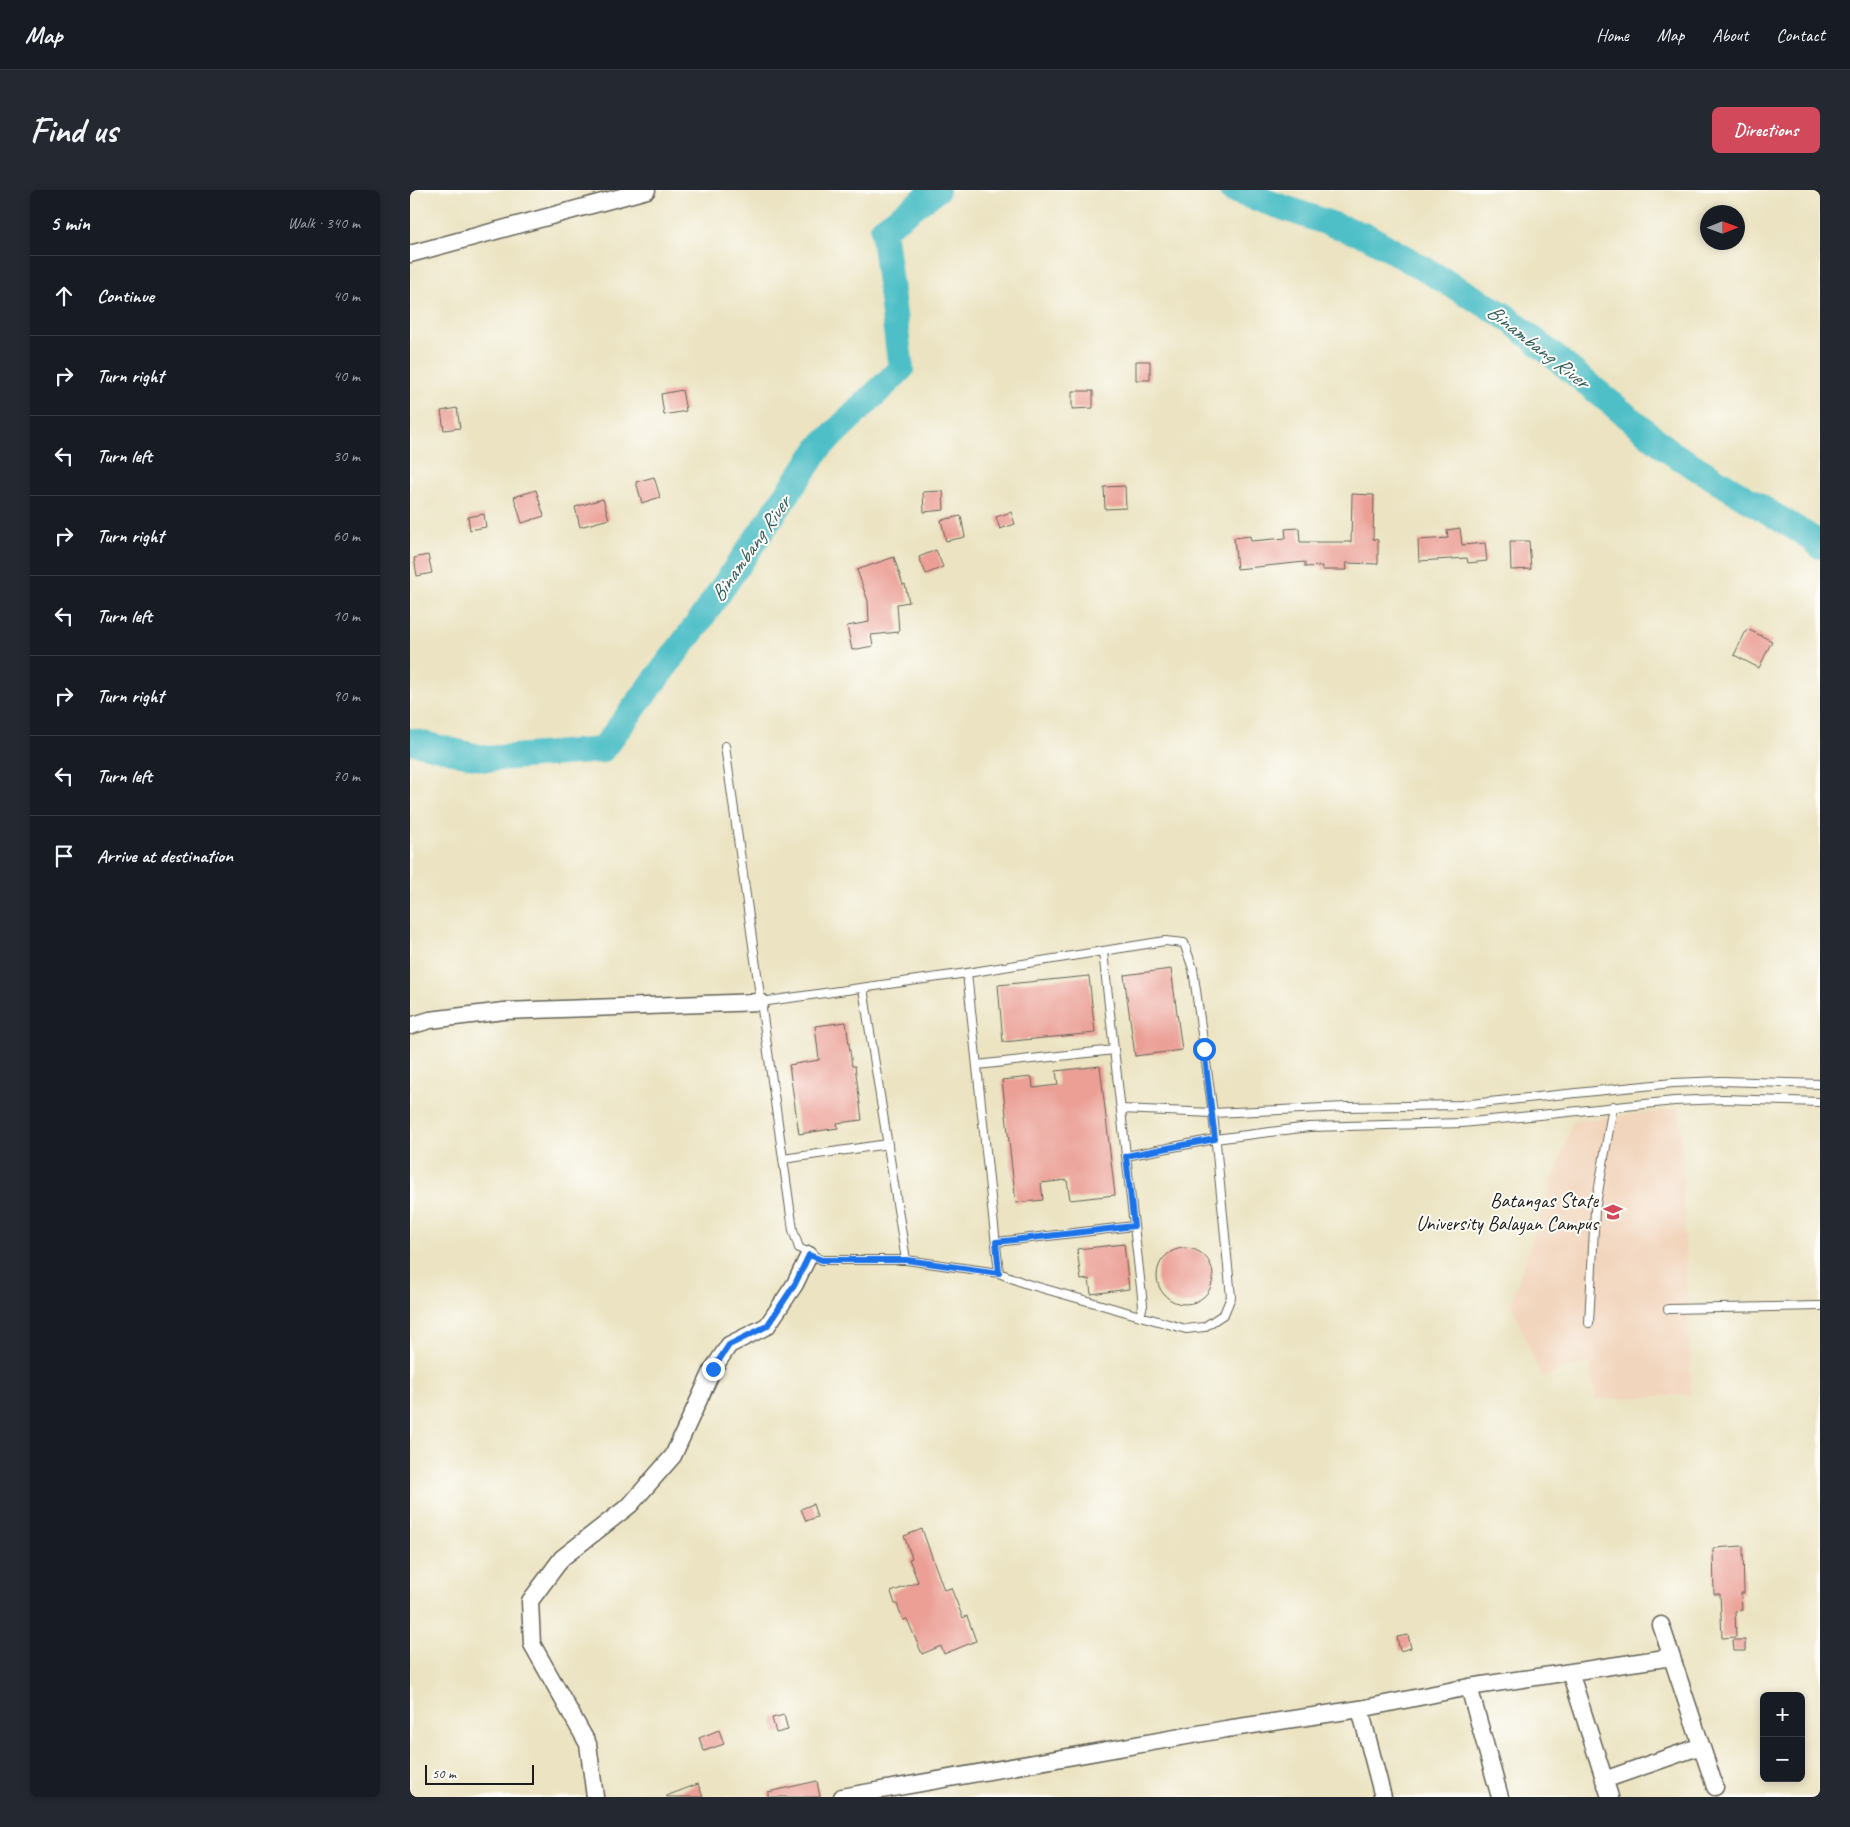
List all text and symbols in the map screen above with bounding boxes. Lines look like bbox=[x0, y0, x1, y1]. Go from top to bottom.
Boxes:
text: Map bbox=[25, 20, 62, 50]
text: Home bbox=[1596, 24, 1629, 46]
text: Map bbox=[1657, 24, 1684, 46]
text: About bbox=[1712, 24, 1748, 46]
text: Contact bbox=[1776, 24, 1825, 46]
button: Directions bbox=[1712, 107, 1820, 153]
text: Find us bbox=[30, 108, 117, 153]
north arrow bbox=[1700, 205, 1745, 250]
text: 5 min bbox=[50, 210, 90, 236]
text: Walk · 340 m bbox=[288, 213, 360, 233]
icon: ahead bbox=[50, 282, 78, 310]
text: Continue bbox=[97, 284, 154, 308]
text: 40 m bbox=[333, 286, 360, 306]
water label: Binambang River bbox=[1482, 298, 1598, 397]
icon: right bbox=[50, 362, 78, 390]
text: Turn right bbox=[97, 364, 164, 388]
text: 40 m bbox=[333, 366, 360, 386]
icon: left bbox=[50, 442, 78, 470]
text: Turn left bbox=[97, 444, 152, 468]
text: 30 m bbox=[333, 446, 360, 466]
water label: Binambang River bbox=[704, 488, 798, 606]
icon: right bbox=[50, 522, 78, 550]
text: Turn right bbox=[97, 524, 164, 548]
text: 60 m bbox=[333, 526, 360, 546]
icon: left bbox=[50, 602, 78, 630]
text: Turn left bbox=[97, 604, 152, 628]
text: 10 m bbox=[333, 606, 360, 626]
icon: right bbox=[50, 682, 78, 710]
text: Turn right bbox=[97, 684, 164, 708]
text: 90 m bbox=[333, 686, 360, 706]
icon: left bbox=[50, 762, 78, 790]
text: Turn left bbox=[97, 764, 152, 788]
text: 70 m bbox=[333, 766, 360, 786]
icon: arrive bbox=[50, 842, 78, 870]
text: Arrive at destination bbox=[97, 844, 233, 868]
route start bbox=[1193, 1038, 1216, 1061]
place label: Batangas State University Balayan Campus bbox=[1416, 1188, 1600, 1236]
school or university icon: Batangas State University Balayan Campus bbox=[1602, 1201, 1624, 1223]
route end bbox=[702, 1358, 725, 1381]
map controls bbox=[1760, 1692, 1805, 1782]
button: + bbox=[1760, 1692, 1805, 1737]
button: − bbox=[1760, 1737, 1805, 1782]
scale bar bbox=[425, 1762, 534, 1785]
text: 50 m bbox=[432, 1765, 456, 1782]

